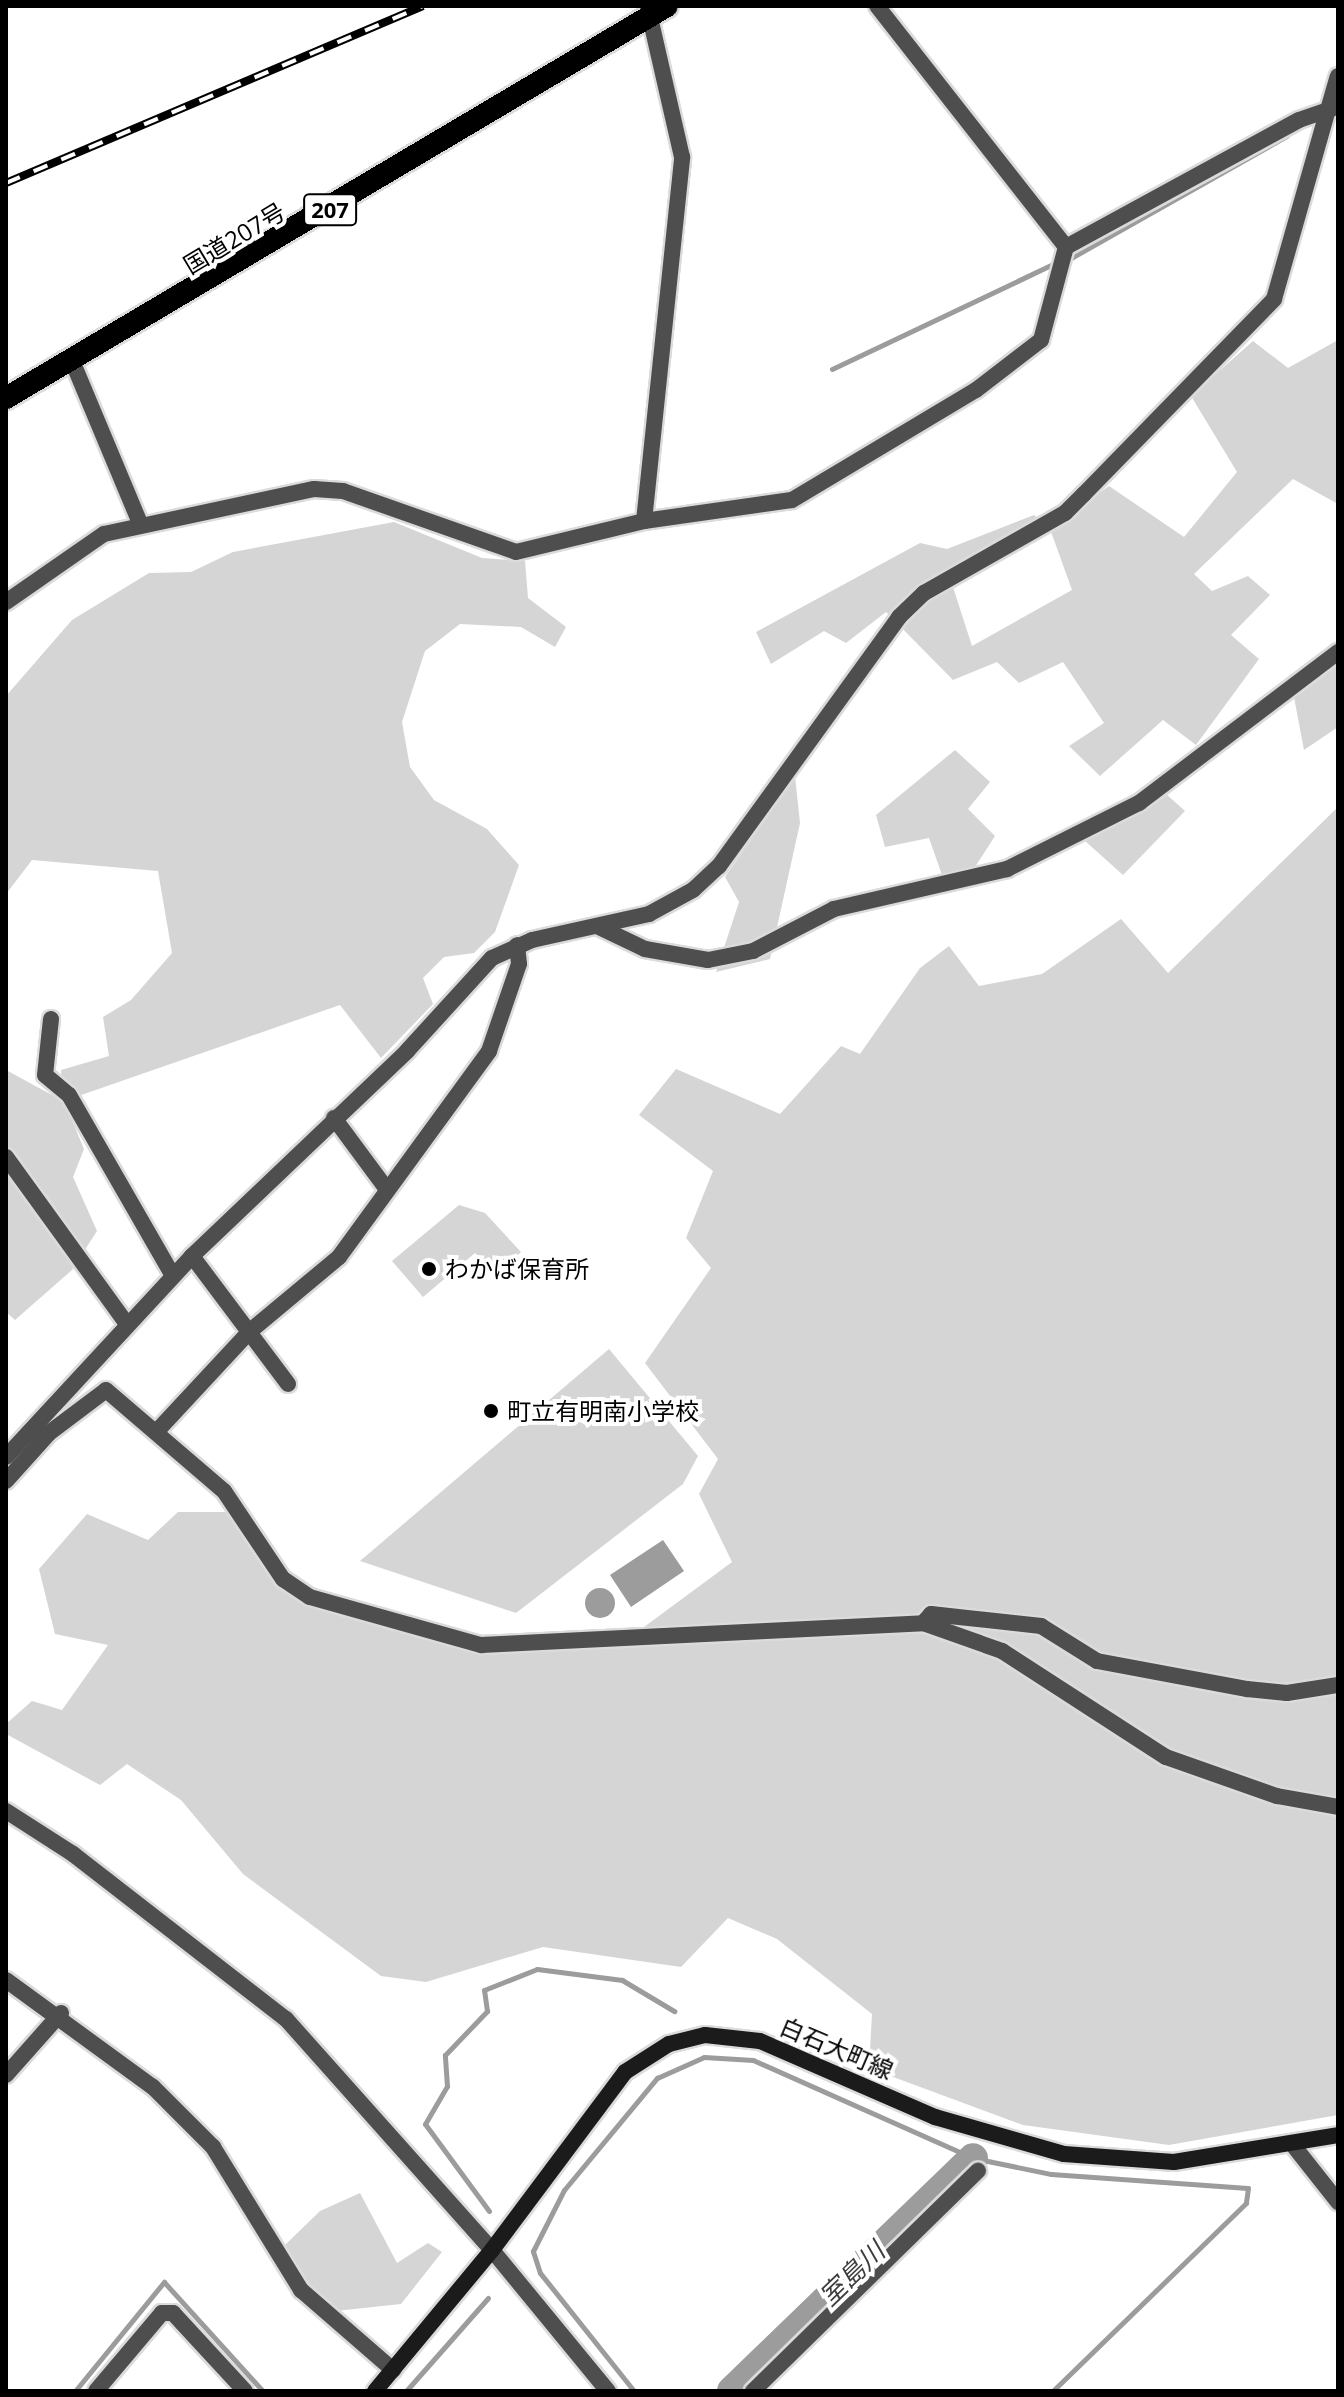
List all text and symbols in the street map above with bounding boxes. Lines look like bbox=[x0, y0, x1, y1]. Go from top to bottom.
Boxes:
road number: 207 bbox=[302, 192, 358, 228]
street label: 国道207号 bbox=[178, 197, 290, 279]
place label: わかば保育所 bbox=[445, 1255, 589, 1283]
marker: わかば保育所 bbox=[420, 1260, 438, 1278]
place label: 町立有明南小学校 bbox=[507, 1397, 699, 1425]
marker: 町立有明南小学校 bbox=[482, 1402, 500, 1420]
street label: 白石大町線 bbox=[776, 2011, 898, 2085]
water label: 室島川 bbox=[813, 2236, 891, 2312]

